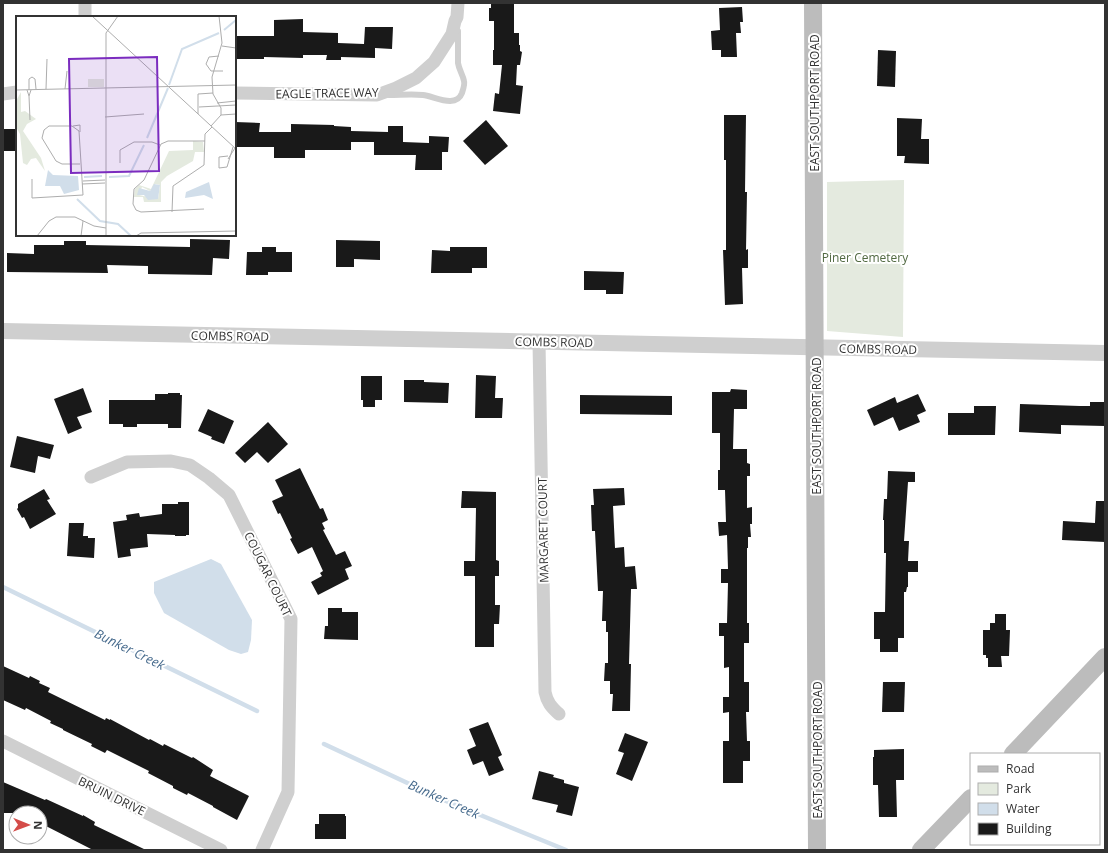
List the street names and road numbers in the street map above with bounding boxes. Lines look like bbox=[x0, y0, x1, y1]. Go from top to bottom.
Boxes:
street label: EAST SOUTHPORT ROAD bbox=[806, 34, 823, 172]
street label: EAGLE TRACE WAY bbox=[275, 84, 379, 102]
street label: COMBS ROAD bbox=[191, 327, 269, 345]
street label: COMBS ROAD bbox=[515, 333, 593, 351]
street label: COMBS ROAD bbox=[839, 340, 917, 358]
street label: EAST SOUTHPORT ROAD bbox=[808, 357, 825, 495]
street label: MARGARET COURT bbox=[534, 477, 552, 583]
street label: COUGAR COURT bbox=[240, 529, 296, 619]
street label: EAST SOUTHPORT ROAD bbox=[809, 681, 826, 819]
street label: BRUIN DRIVE bbox=[76, 772, 148, 820]

